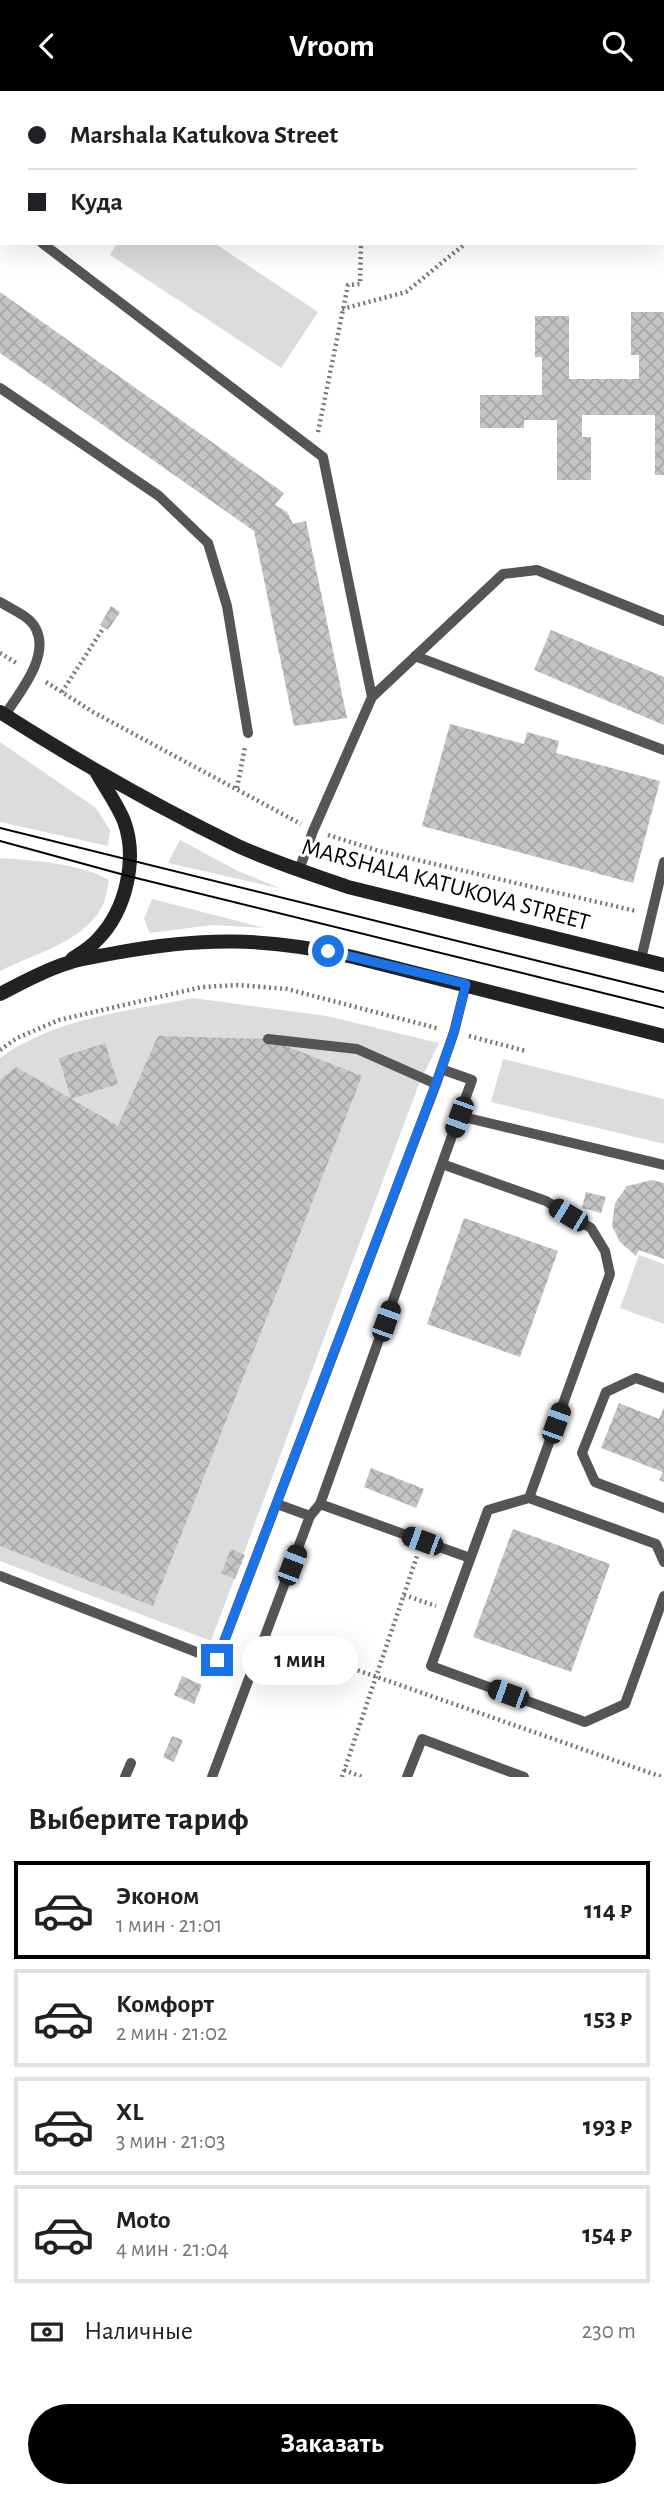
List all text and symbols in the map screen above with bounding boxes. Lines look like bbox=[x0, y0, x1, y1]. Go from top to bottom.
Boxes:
icon: back bbox=[28, 27, 66, 65]
icon: search bbox=[598, 27, 636, 65]
text: Vroom bbox=[289, 30, 375, 62]
text: Marshala Katukova Street bbox=[70, 122, 338, 148]
text: Куда bbox=[70, 189, 123, 215]
street label: MARSHALA KATUKOVA STREET bbox=[299, 835, 593, 935]
route start bbox=[312, 935, 344, 967]
car bbox=[442, 1094, 477, 1140]
car bbox=[545, 1195, 592, 1235]
car bbox=[369, 1298, 404, 1344]
car bbox=[539, 1400, 574, 1446]
car bbox=[399, 1524, 446, 1558]
car bbox=[275, 1542, 310, 1588]
callout: 1 мин bbox=[242, 1635, 357, 1685]
route end bbox=[201, 1644, 233, 1676]
text: 1 мин bbox=[274, 1649, 326, 1672]
car bbox=[485, 1677, 532, 1711]
text: Выберите тариф bbox=[28, 1803, 249, 1835]
icon: car bbox=[32, 1879, 95, 1942]
text: Эконом bbox=[116, 1883, 199, 1909]
text: 114 ₽ bbox=[584, 1897, 632, 1923]
text: 1 мин · 21:01 bbox=[116, 1914, 222, 1937]
icon: car bbox=[32, 1987, 95, 2050]
text: Комфорт bbox=[116, 1991, 214, 2017]
text: 153 ₽ bbox=[584, 2005, 632, 2031]
text: 2 мин · 21:02 bbox=[116, 2022, 228, 2045]
icon: car bbox=[32, 2095, 95, 2158]
text: XL bbox=[116, 2099, 143, 2125]
text: 193 ₽ bbox=[583, 2113, 632, 2139]
text: 3 мин · 21:03 bbox=[116, 2130, 226, 2153]
icon: car bbox=[32, 2203, 95, 2266]
text: Moto bbox=[116, 2207, 171, 2233]
text: 154 ₽ bbox=[582, 2221, 632, 2247]
text: 4 мин · 21:04 bbox=[116, 2238, 229, 2261]
icon: cash bbox=[28, 2313, 66, 2351]
text: Наличные bbox=[84, 2318, 193, 2344]
text: 230 m bbox=[582, 2320, 636, 2343]
button: Заказать bbox=[28, 2404, 636, 2484]

